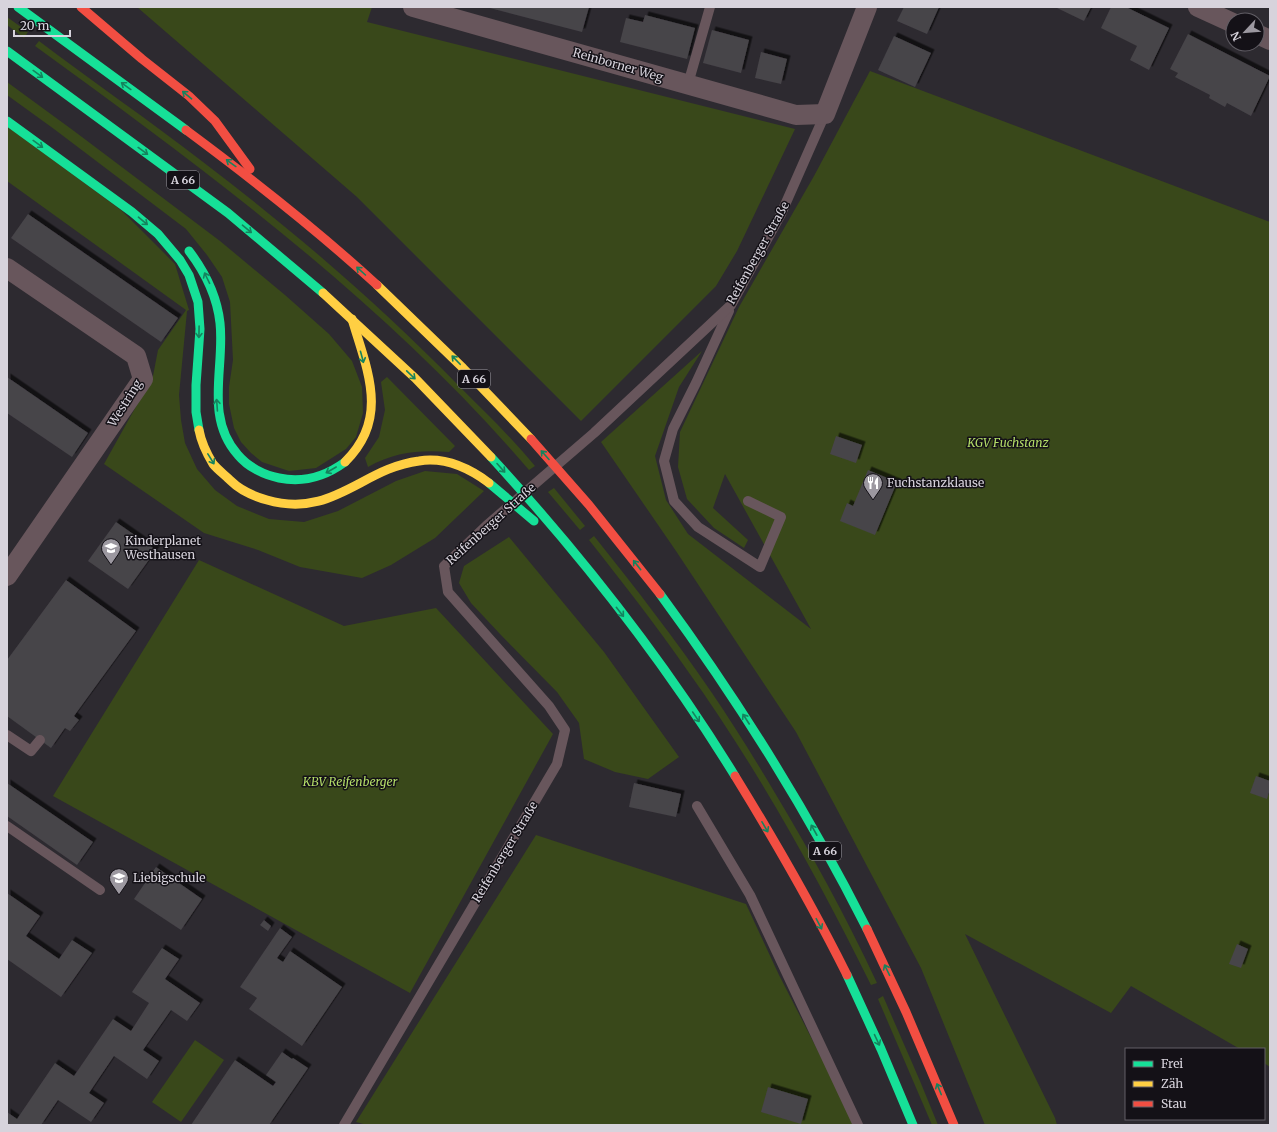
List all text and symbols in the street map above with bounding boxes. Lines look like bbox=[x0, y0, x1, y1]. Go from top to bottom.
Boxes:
scale bar bbox=[14, 12, 70, 38]
north arrow bbox=[1225, 12, 1265, 52]
text: 20 m bbox=[20, 18, 49, 33]
text: N bbox=[1228, 29, 1244, 43]
street label: Reinborner Weg bbox=[571, 44, 666, 85]
one-way arrow bbox=[33, 70, 44, 78]
one-way arrow bbox=[121, 82, 132, 90]
one-way arrow bbox=[182, 90, 192, 99]
one-way arrow bbox=[33, 140, 44, 148]
one-way arrow bbox=[138, 147, 149, 155]
one-way arrow bbox=[226, 159, 237, 167]
road number: A 66 bbox=[167, 171, 199, 189]
street label: Reifenberger Straße bbox=[723, 199, 792, 307]
one-way arrow bbox=[137, 217, 148, 226]
one-way arrow bbox=[242, 224, 253, 233]
one-way arrow bbox=[357, 267, 367, 276]
one-way arrow bbox=[202, 272, 210, 284]
one-way arrow bbox=[195, 325, 203, 338]
one-way arrow bbox=[359, 350, 366, 363]
one-way arrow bbox=[451, 355, 461, 365]
one-way arrow bbox=[406, 370, 416, 379]
road number: A 66 bbox=[458, 370, 490, 388]
street label: Westring bbox=[104, 376, 145, 430]
one-way arrow bbox=[214, 399, 221, 412]
park label: KGV Fuchstanz bbox=[966, 435, 1050, 450]
one-way arrow bbox=[540, 450, 550, 460]
one-way arrow bbox=[207, 453, 215, 464]
one-way arrow bbox=[497, 463, 506, 473]
one-way arrow bbox=[325, 467, 337, 475]
restaurant icon: Fuchstanzklause bbox=[862, 472, 884, 500]
place label: Fuchstanzklause bbox=[887, 475, 984, 490]
street label: Reifenberger Straße bbox=[443, 480, 538, 568]
place label: Kinderplanet Westhausen bbox=[124, 533, 201, 562]
school or university icon: Kinderplanet Westhausen bbox=[100, 537, 122, 565]
one-way arrow bbox=[633, 560, 642, 571]
one-way arrow bbox=[616, 606, 625, 617]
one-way arrow bbox=[692, 712, 700, 723]
one-way arrow bbox=[742, 713, 751, 724]
park label: KBV Reifenberger bbox=[302, 774, 398, 789]
street label: Reifenberger Straße bbox=[468, 799, 541, 905]
one-way arrow bbox=[762, 821, 770, 833]
one-way arrow bbox=[810, 824, 817, 836]
road number: A 66 bbox=[809, 842, 841, 860]
school or university icon: Liebigschule bbox=[108, 867, 130, 895]
place label: Liebigschule bbox=[133, 870, 205, 885]
one-way arrow bbox=[816, 918, 823, 930]
one-way arrow bbox=[883, 964, 890, 976]
one-way arrow bbox=[874, 1034, 881, 1046]
legend bbox=[1125, 1048, 1265, 1120]
text: Frei bbox=[1161, 1056, 1183, 1071]
text: Zäh bbox=[1161, 1076, 1183, 1091]
one-way arrow bbox=[935, 1083, 943, 1095]
text: Stau bbox=[1161, 1096, 1187, 1111]

